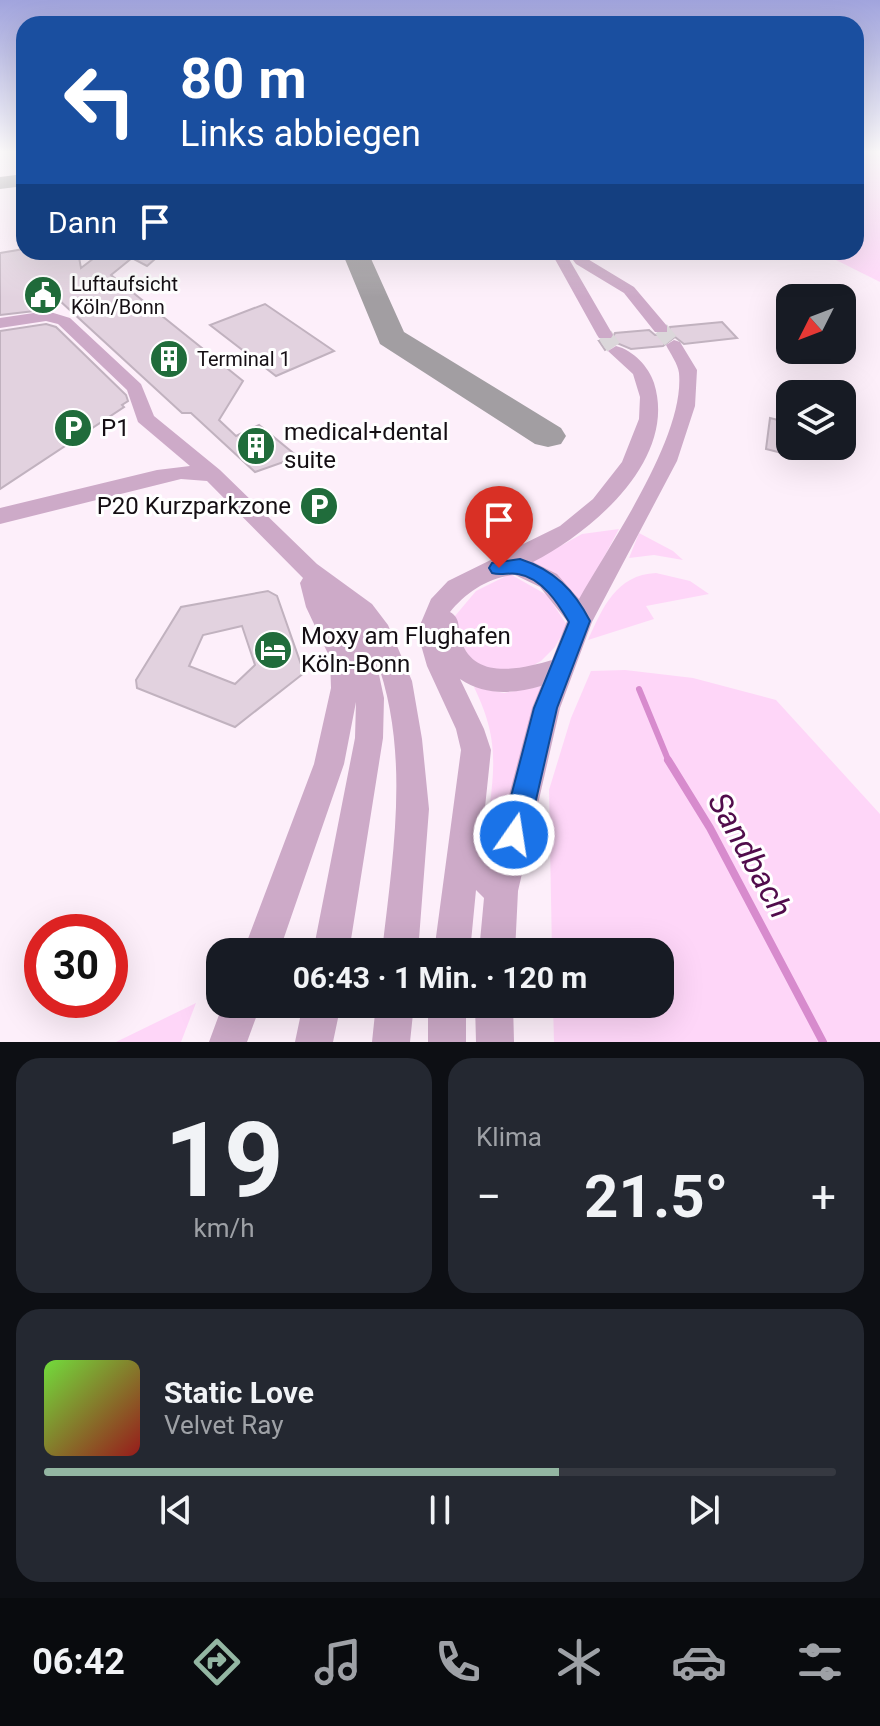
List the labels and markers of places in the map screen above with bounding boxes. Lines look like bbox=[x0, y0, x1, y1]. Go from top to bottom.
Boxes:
place label: Luftaufsicht Köln/Bonn bbox=[71, 272, 178, 319]
public building icon: Luftaufsicht Köln/Bonn bbox=[22, 274, 64, 316]
building icon: Terminal 1 bbox=[148, 338, 190, 380]
place label: Terminal 1 bbox=[197, 347, 291, 371]
parking icon: P1 bbox=[52, 407, 94, 449]
place label: P1 bbox=[101, 414, 130, 442]
place label: medical+dental suite bbox=[284, 418, 448, 474]
building icon: medical+dental suite bbox=[235, 425, 277, 467]
parking icon: P20 Kurzparkzone bbox=[298, 485, 340, 527]
pin bbox=[465, 486, 533, 568]
place label: P20 Kurzparkzone bbox=[97, 492, 291, 520]
place label: Moxy am Flughafen Köln-Bonn bbox=[301, 622, 511, 678]
hotel icon: Moxy am Flughafen Köln-Bonn bbox=[252, 629, 294, 671]

